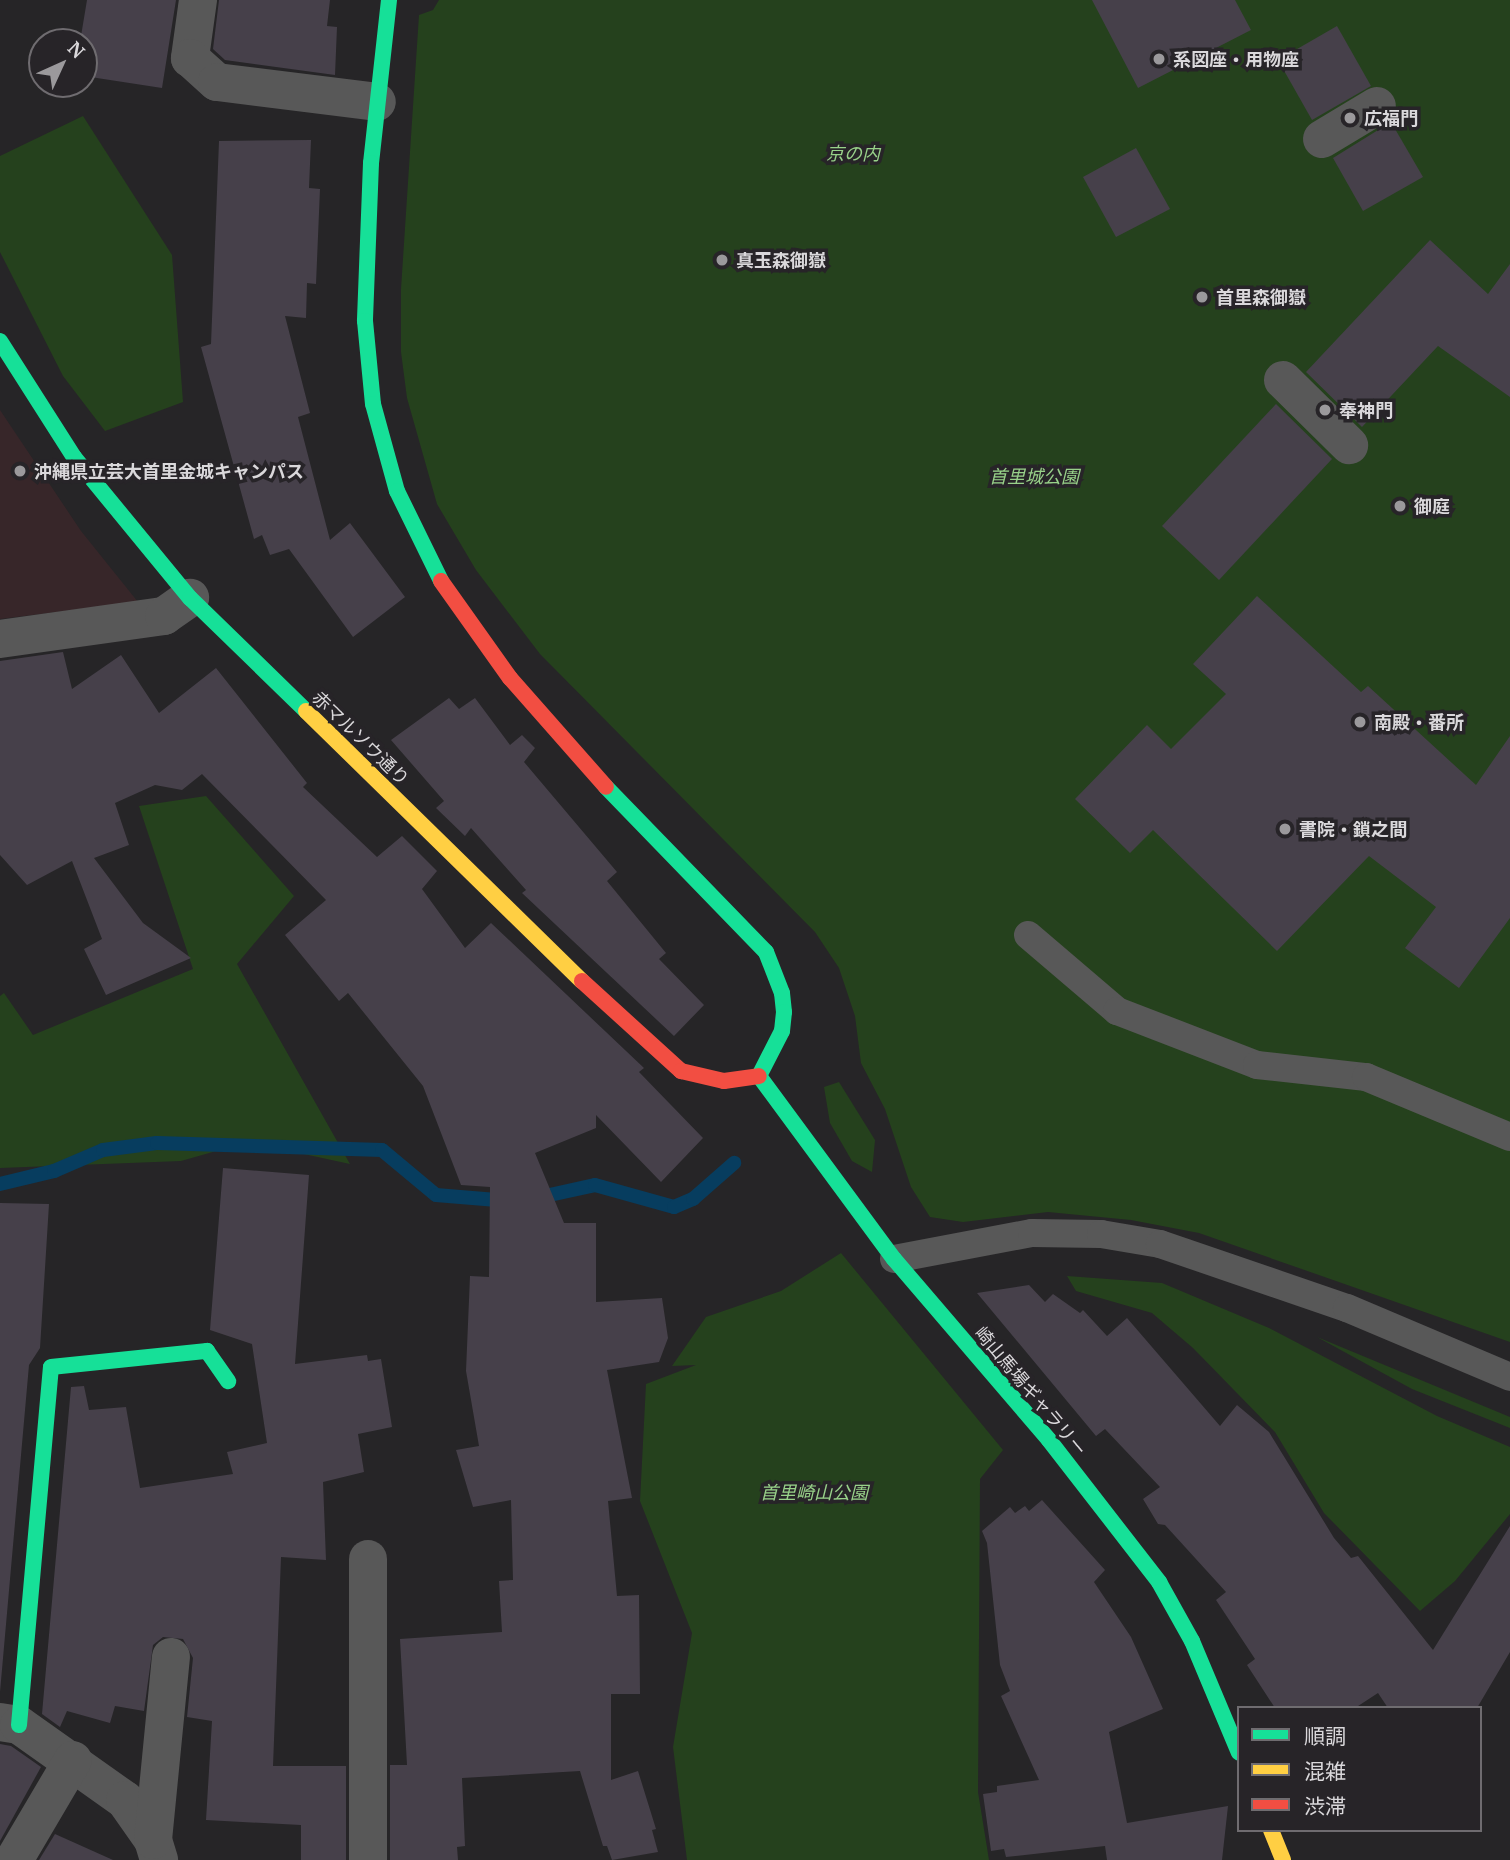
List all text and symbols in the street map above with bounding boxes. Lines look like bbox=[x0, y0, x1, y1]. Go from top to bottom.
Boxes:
north arrow bbox=[28, 28, 98, 98]
text: N bbox=[63, 35, 91, 63]
place label: 系図座・用物座 bbox=[1173, 48, 1299, 70]
marker: 系図座・用物座 bbox=[1151, 51, 1167, 67]
place label: 広福門 bbox=[1364, 107, 1418, 129]
marker: 広福門 bbox=[1342, 110, 1358, 126]
park label: 京の内 bbox=[826, 142, 880, 164]
place label: 真玉森御嶽 bbox=[736, 249, 826, 271]
marker: 真玉森御嶽 bbox=[714, 252, 730, 268]
place label: 首里森御嶽 bbox=[1216, 286, 1306, 308]
marker: 首里森御嶽 bbox=[1194, 289, 1210, 305]
place label: 奉神門 bbox=[1339, 399, 1393, 421]
marker: 奉神門 bbox=[1317, 402, 1333, 418]
place label: 沖縄県立芸大首里金城キャンパス bbox=[34, 460, 304, 482]
marker: 沖縄県立芸大首里金城キャンパス bbox=[12, 463, 28, 479]
park label: 首里城公園 bbox=[989, 465, 1079, 487]
place label: 御庭 bbox=[1414, 495, 1450, 517]
marker: 御庭 bbox=[1392, 498, 1408, 514]
street label: 赤マルソウ通り bbox=[308, 686, 414, 790]
place label: 南殿・番所 bbox=[1374, 711, 1464, 733]
marker: 南殿・番所 bbox=[1352, 714, 1368, 730]
place label: 書院・鎖之間 bbox=[1299, 818, 1407, 840]
marker: 書院・鎖之間 bbox=[1277, 821, 1293, 837]
street label: 崎山馬場ギャラリー bbox=[971, 1322, 1091, 1460]
park label: 首里崎山公園 bbox=[760, 1481, 868, 1503]
legend bbox=[1237, 1706, 1482, 1832]
text: 順調 bbox=[1304, 1722, 1346, 1750]
text: 混雑 bbox=[1304, 1757, 1346, 1785]
text: 渋滞 bbox=[1304, 1792, 1346, 1820]

